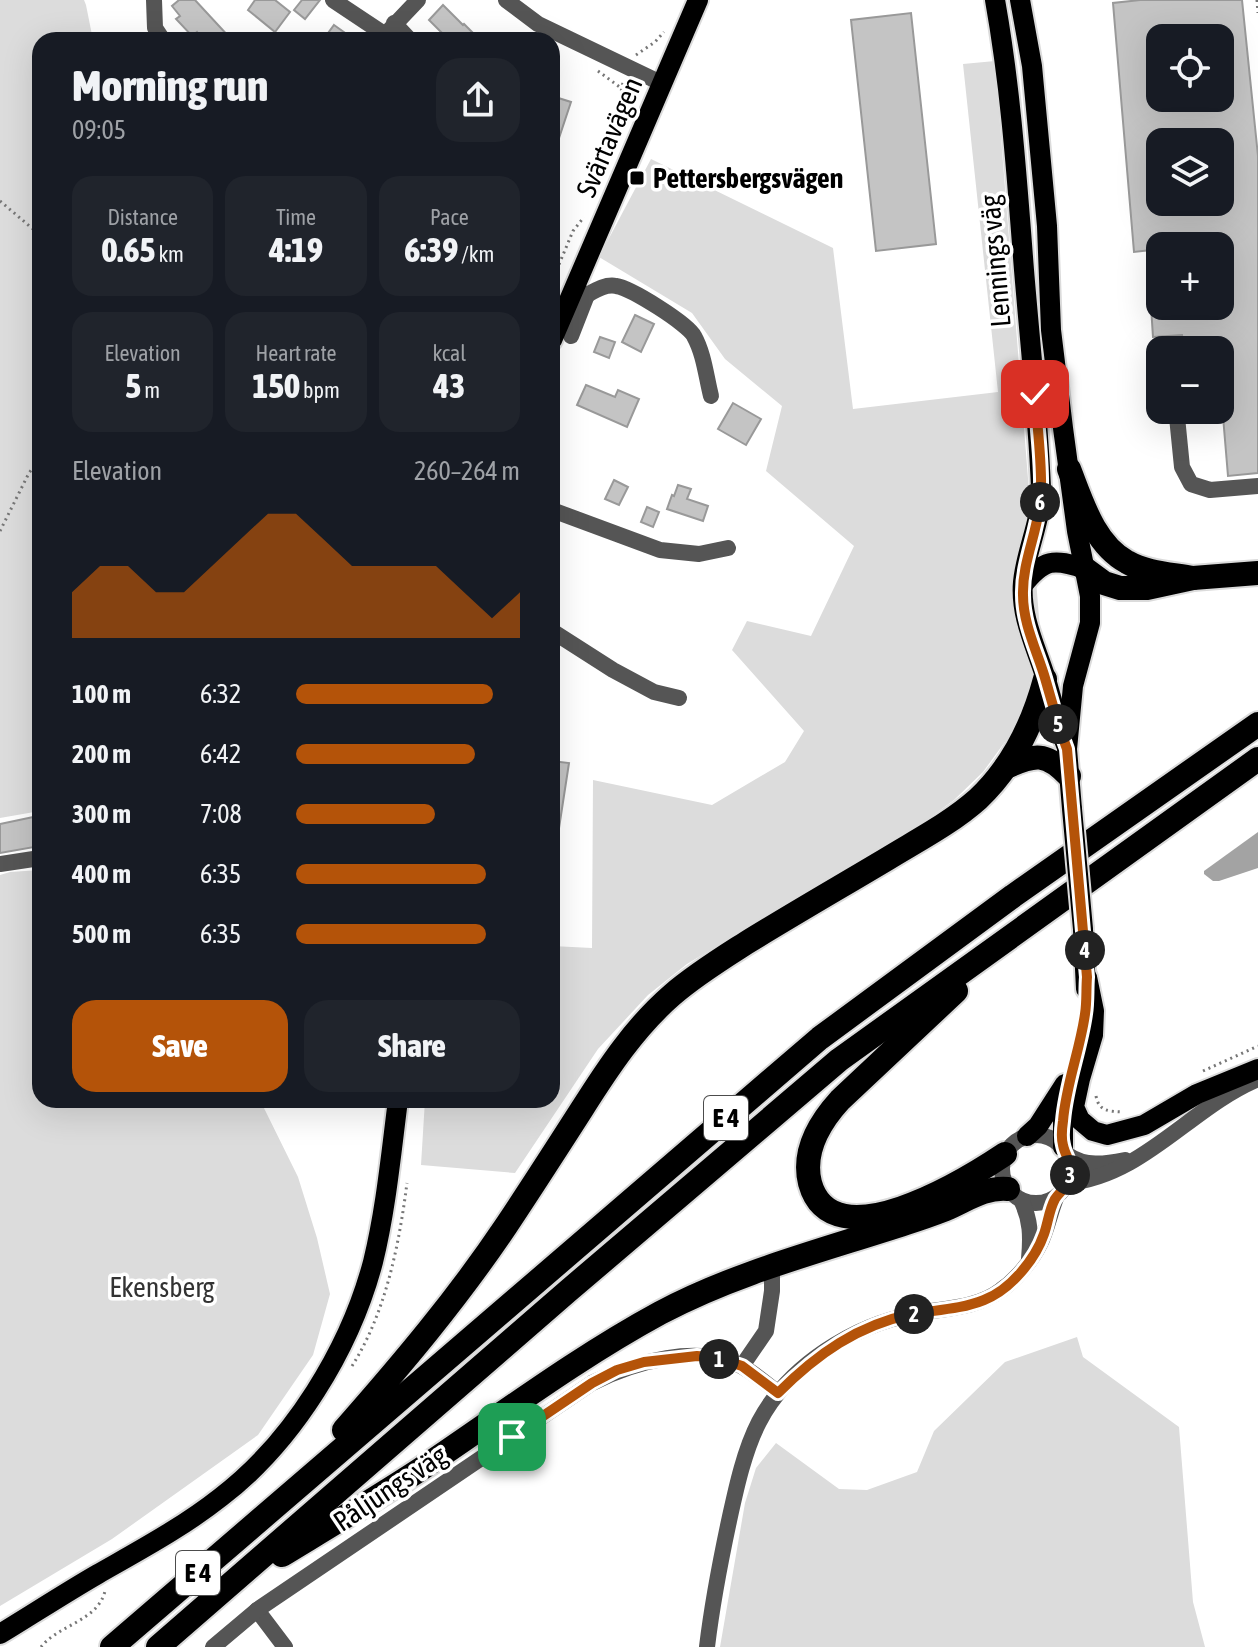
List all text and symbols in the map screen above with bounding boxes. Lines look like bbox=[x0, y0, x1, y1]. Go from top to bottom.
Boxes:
map controls bbox=[1146, 24, 1234, 424]
button: locate bbox=[1146, 24, 1234, 112]
button: share bbox=[436, 58, 520, 142]
text: Morning run bbox=[72, 60, 268, 110]
street label: Svärtavägen bbox=[569, 72, 649, 202]
text: 09:05 bbox=[72, 115, 126, 145]
button: layers bbox=[1146, 128, 1234, 216]
place label: Pettersbergsvägen bbox=[653, 162, 843, 194]
marker: Pettersbergsvägen bbox=[628, 169, 646, 187]
street label: Lennings väg bbox=[973, 193, 1017, 329]
text: Distance bbox=[107, 204, 178, 230]
text: Time bbox=[276, 204, 316, 230]
text: Pace bbox=[430, 204, 469, 230]
text: 0.65 bbox=[101, 230, 155, 269]
text: 4:19 bbox=[269, 230, 323, 269]
text: 6:39 bbox=[404, 230, 458, 269]
button: + bbox=[1146, 232, 1234, 320]
text: km bbox=[155, 241, 184, 267]
text: /km bbox=[458, 241, 494, 267]
button: − bbox=[1146, 336, 1234, 424]
text: Elevation bbox=[105, 340, 181, 366]
text: Heart rate bbox=[255, 340, 337, 366]
text: kcal bbox=[433, 340, 466, 366]
pin bbox=[1001, 360, 1069, 428]
text: 5 bbox=[125, 366, 141, 405]
text: 150 bbox=[252, 366, 300, 405]
text: 43 bbox=[433, 366, 465, 405]
icon: check bbox=[1013, 372, 1057, 416]
text: m bbox=[141, 377, 160, 403]
text: bpm bbox=[300, 377, 340, 403]
text: Elevation bbox=[72, 456, 162, 486]
text: 260–264 m bbox=[414, 456, 520, 486]
pin: 6 bbox=[1020, 482, 1060, 522]
text: 6 bbox=[1035, 489, 1045, 515]
text: 100 m bbox=[72, 679, 131, 709]
text: 6:32 bbox=[200, 679, 241, 709]
pin: 5 bbox=[1038, 704, 1078, 744]
text: 5 bbox=[1053, 711, 1063, 737]
text: 200 m bbox=[72, 739, 131, 769]
text: 6:42 bbox=[200, 739, 241, 769]
text: 300 m bbox=[72, 799, 131, 829]
text: 7:08 bbox=[200, 799, 242, 829]
text: 400 m bbox=[72, 859, 131, 889]
text: 6:35 bbox=[200, 859, 241, 889]
text: 500 m bbox=[72, 919, 131, 949]
text: 6:35 bbox=[200, 919, 241, 949]
pin: 4 bbox=[1065, 930, 1105, 970]
text: 4 bbox=[1080, 937, 1090, 963]
button: Save bbox=[72, 1000, 288, 1092]
button: Share bbox=[304, 1000, 520, 1092]
road number: E 4 bbox=[704, 1096, 748, 1140]
pin: 3 bbox=[1050, 1155, 1090, 1195]
text: 3 bbox=[1065, 1162, 1075, 1188]
park label: Ekensberg bbox=[109, 1271, 215, 1303]
pin: 2 bbox=[894, 1294, 934, 1334]
text: 2 bbox=[909, 1301, 919, 1327]
pin: 1 bbox=[699, 1339, 739, 1379]
text: 1 bbox=[714, 1346, 724, 1372]
pin bbox=[478, 1403, 546, 1471]
icon: arrive bbox=[490, 1415, 534, 1459]
street label: Påljungs väg bbox=[327, 1439, 453, 1537]
road number: E 4 bbox=[176, 1551, 220, 1595]

